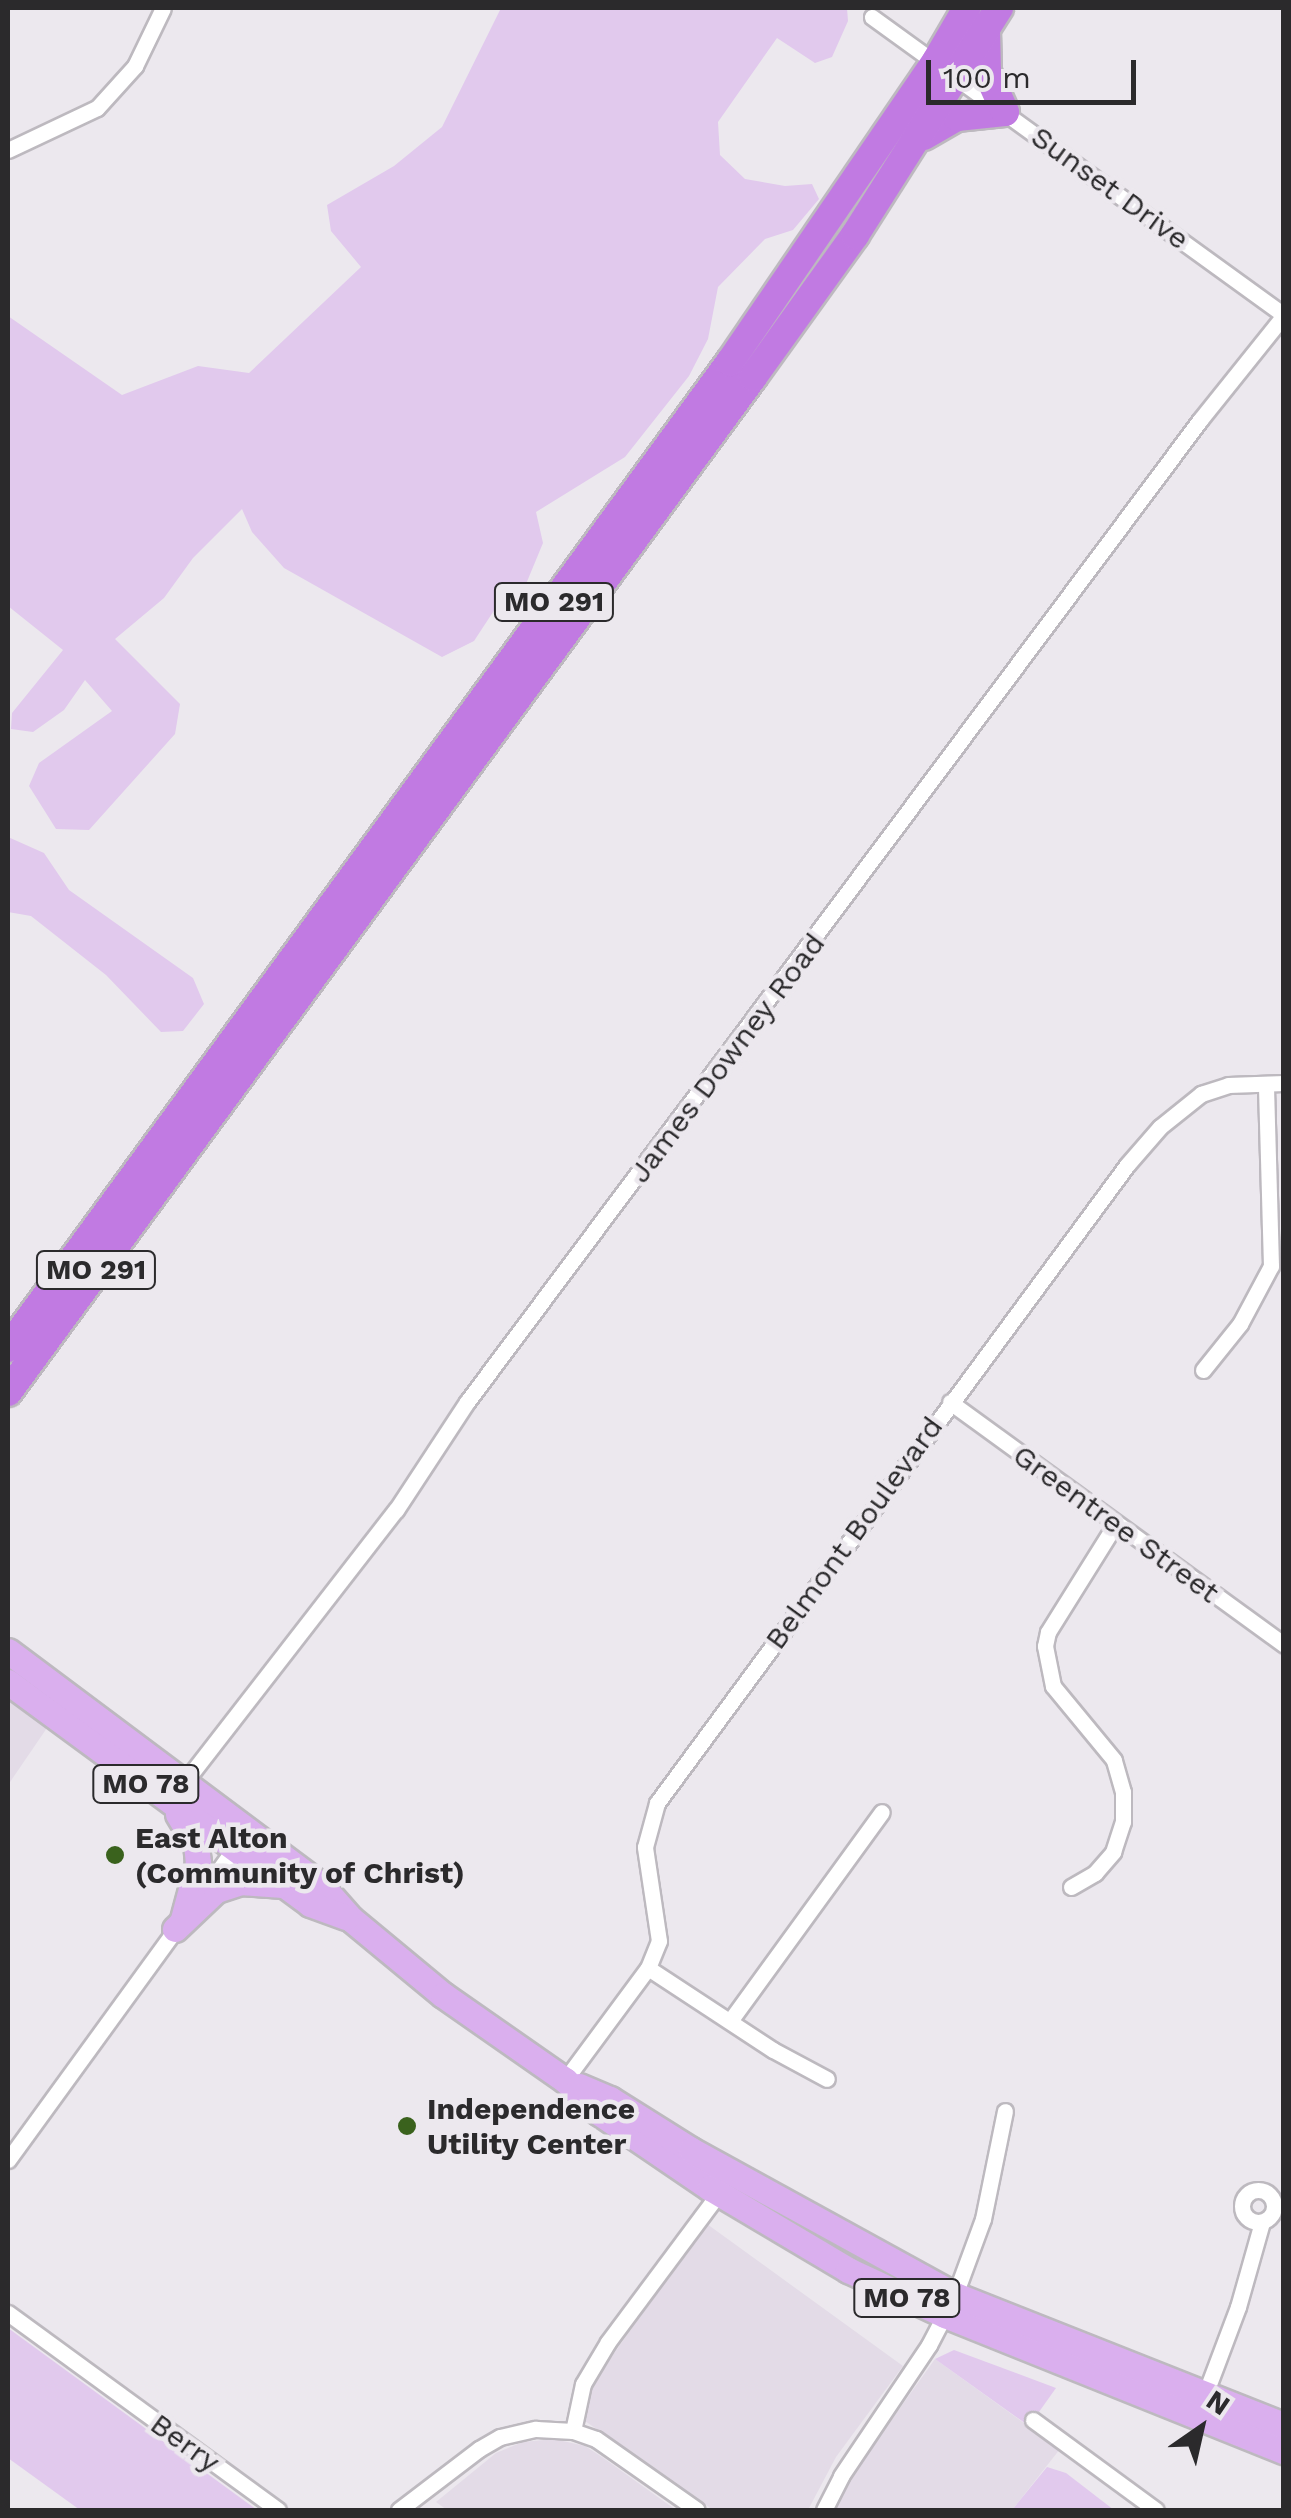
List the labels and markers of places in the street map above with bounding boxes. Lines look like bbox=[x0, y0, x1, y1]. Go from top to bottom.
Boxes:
place label: East Alton (Community of Christ) bbox=[135, 1820, 466, 1890]
marker: East Alton (Community of Christ) bbox=[104, 1844, 126, 1866]
place label: Independence Utility Center bbox=[427, 2091, 635, 2162]
marker: Independence Utility Center bbox=[396, 2115, 418, 2137]

